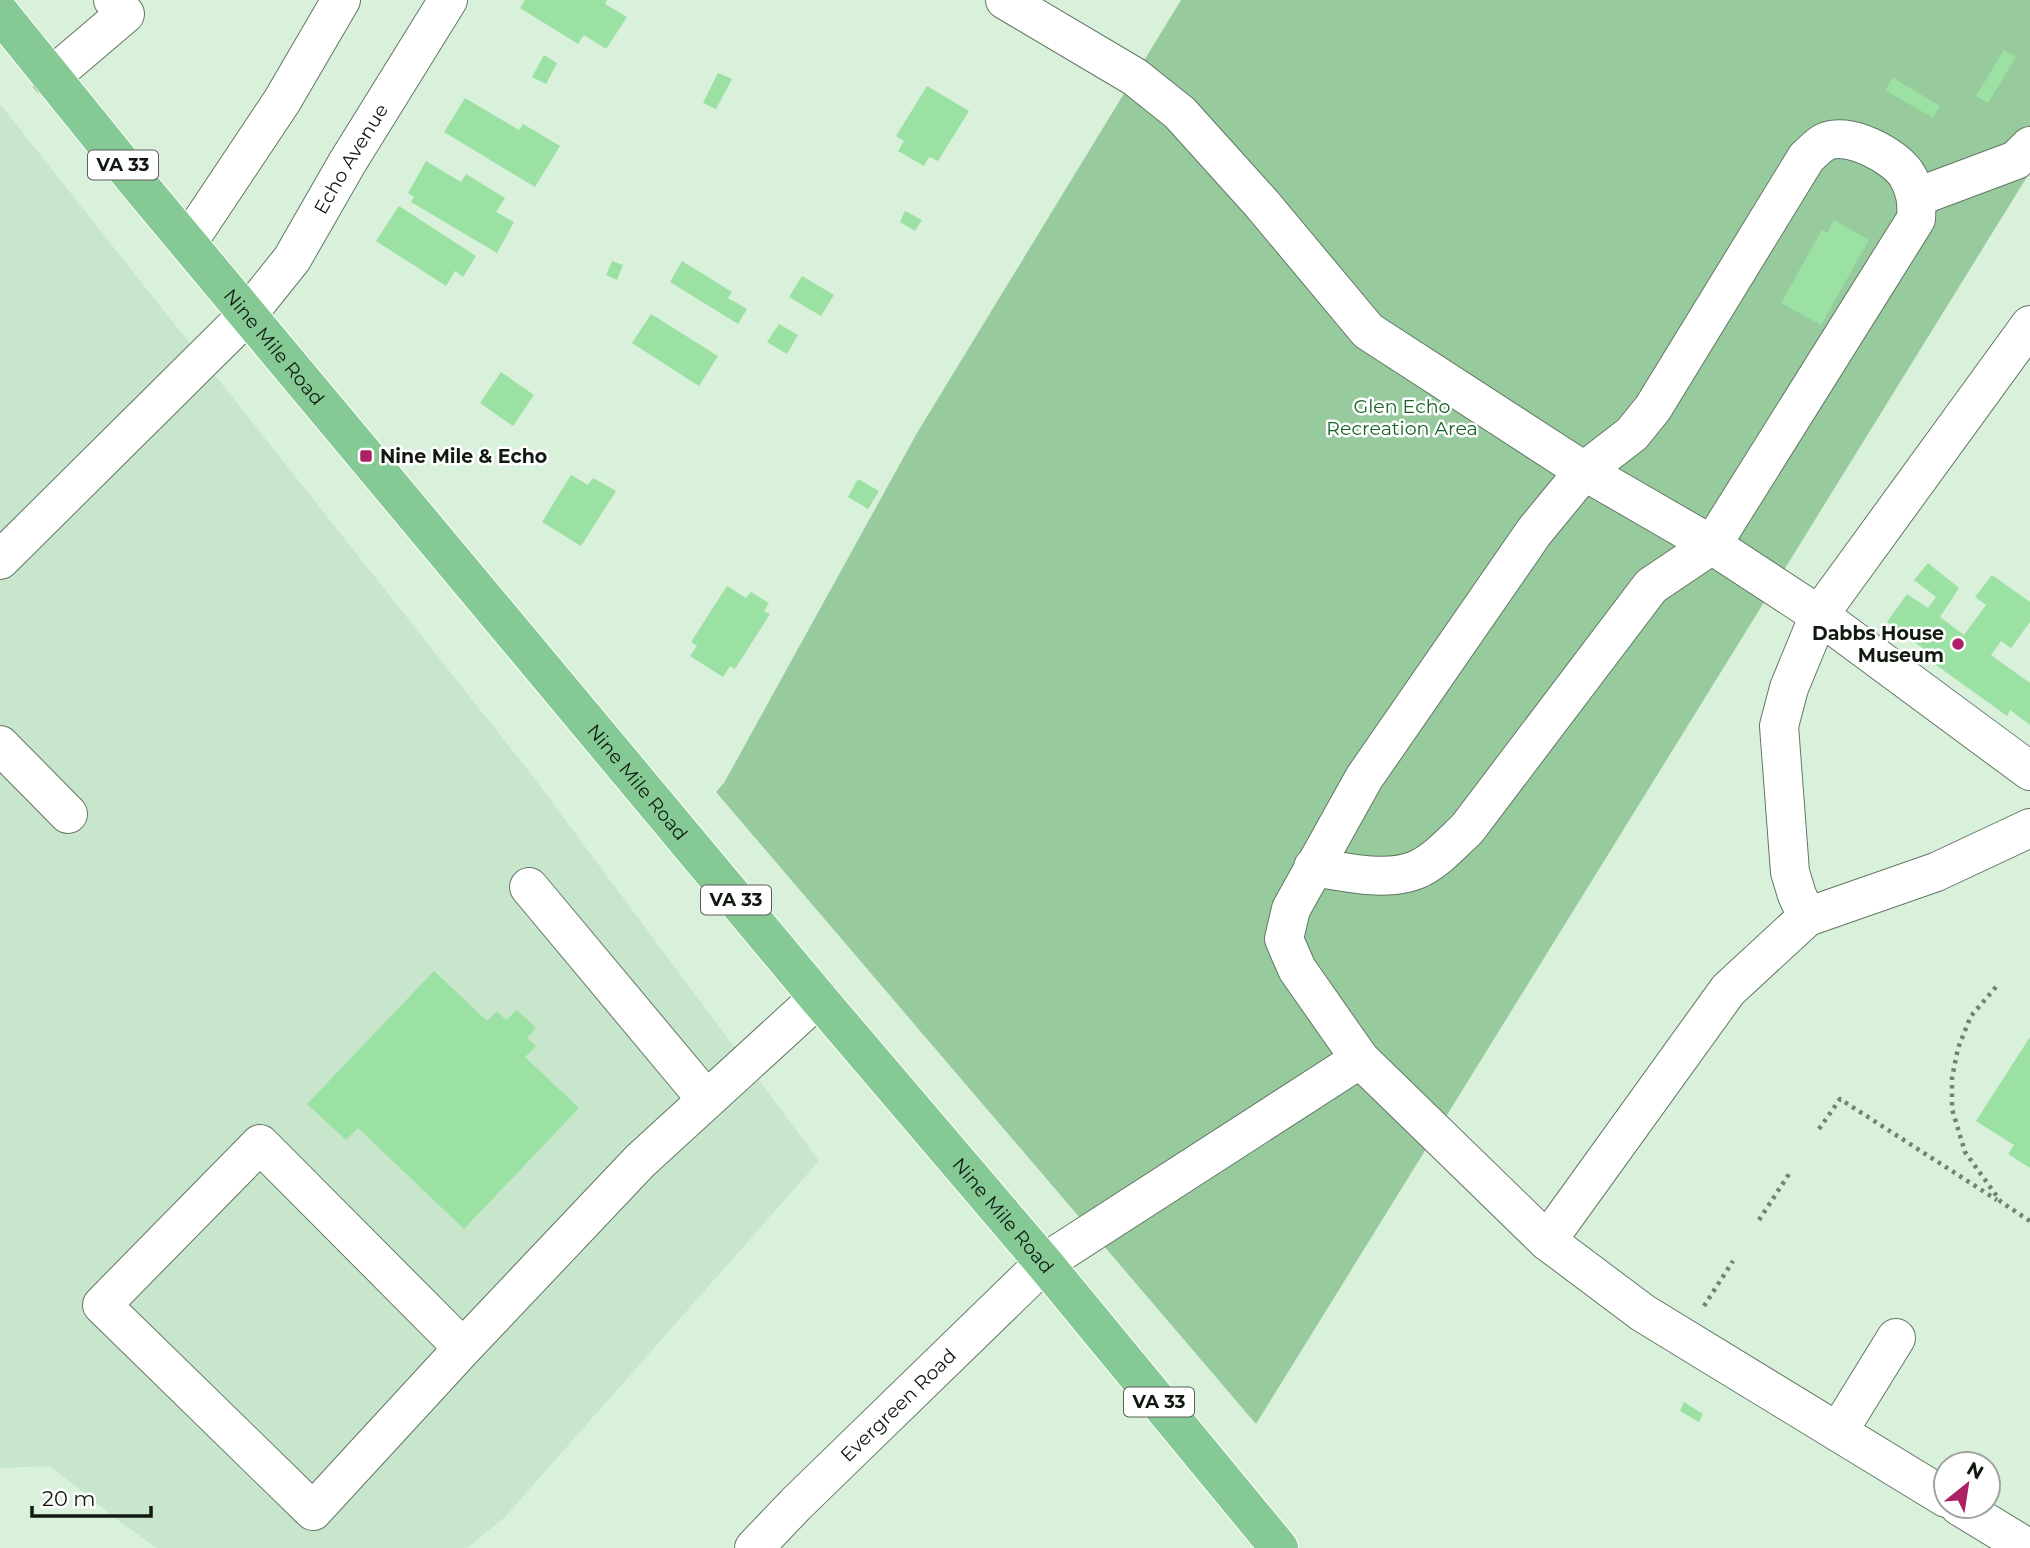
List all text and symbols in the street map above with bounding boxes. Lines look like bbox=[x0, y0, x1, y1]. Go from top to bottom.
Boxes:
street label: Echo Avenue bbox=[309, 99, 393, 218]
road number: VA 33 bbox=[88, 150, 158, 180]
street label: Nine Mile Road bbox=[219, 284, 329, 410]
park label: Glen Echo Recreation Area bbox=[1326, 395, 1478, 440]
place label: Nine Mile & Echo bbox=[380, 445, 547, 468]
marker: Nine Mile & Echo bbox=[358, 448, 374, 464]
place label: Dabbs House Museum bbox=[1812, 622, 1944, 667]
marker: Dabbs House Museum bbox=[1950, 636, 1966, 652]
street label: Nine Mile Road bbox=[583, 719, 693, 845]
road number: VA 33 bbox=[701, 886, 771, 915]
street label: Nine Mile Road bbox=[948, 1153, 1059, 1278]
street label: Evergreen Road bbox=[835, 1344, 961, 1466]
road number: VA 33 bbox=[1124, 1387, 1194, 1416]
north arrow bbox=[1932, 1450, 2002, 1520]
text: N bbox=[1963, 1457, 1988, 1485]
scale bar bbox=[32, 1474, 150, 1518]
text: 20 m bbox=[42, 1486, 96, 1511]

